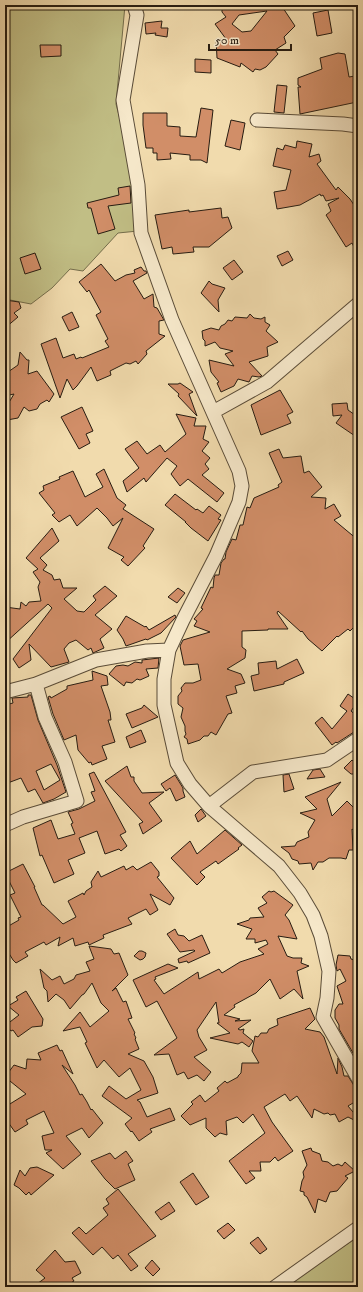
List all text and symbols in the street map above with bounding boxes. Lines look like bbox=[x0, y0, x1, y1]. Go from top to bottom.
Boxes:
scale bar bbox=[209, 26, 291, 52]
text: 50 m bbox=[215, 33, 239, 48]

